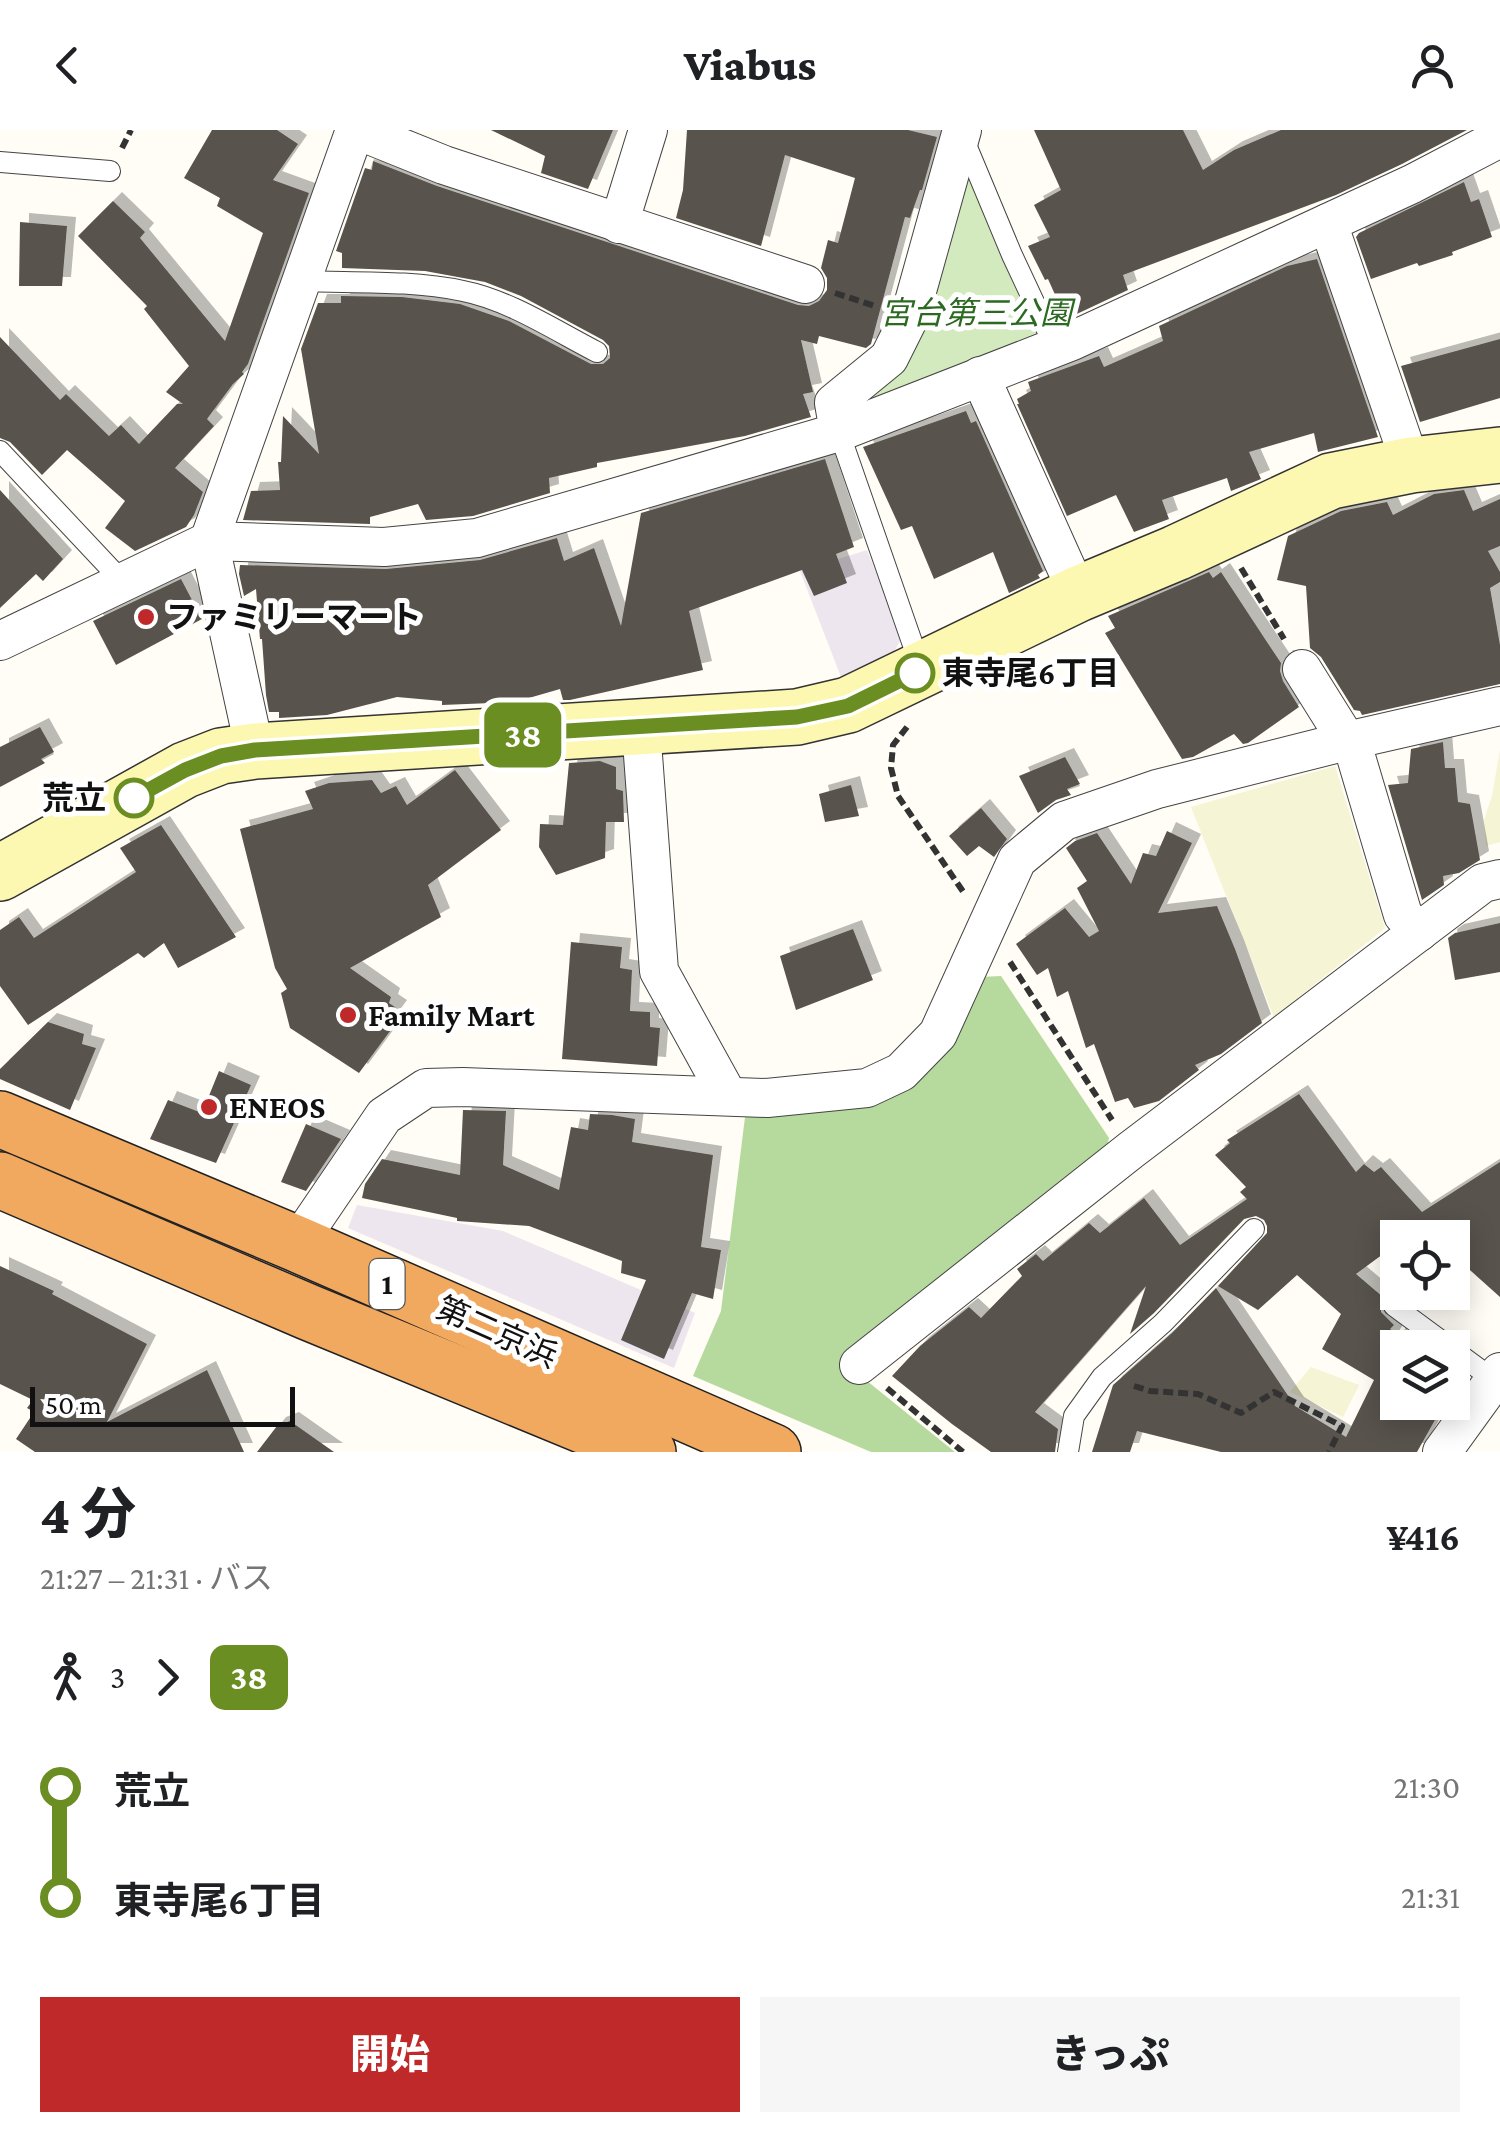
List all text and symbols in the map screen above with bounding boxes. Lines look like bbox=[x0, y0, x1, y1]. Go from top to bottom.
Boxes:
icon: back bbox=[40, 38, 95, 93]
icon: person bbox=[1405, 38, 1460, 93]
text: Viabus bbox=[684, 40, 816, 90]
park label: 宮台第三公園 bbox=[880, 295, 1076, 331]
place label: ファミリーマート bbox=[166, 599, 422, 635]
marker: ファミリーマート bbox=[135, 606, 157, 628]
marker: 東寺尾6丁目 bbox=[896, 654, 934, 692]
place label: 東寺尾6丁目 bbox=[942, 655, 1119, 691]
line badge: 38 bbox=[478, 702, 568, 768]
text: 38 bbox=[504, 716, 542, 755]
marker: 荒立 bbox=[115, 779, 153, 817]
place label: 荒立 bbox=[42, 780, 106, 816]
place label: Family Mart bbox=[368, 997, 535, 1033]
marker: Family Mart bbox=[337, 1004, 359, 1026]
place label: ENEOS bbox=[229, 1089, 325, 1125]
marker: ENEOS bbox=[198, 1096, 220, 1118]
map controls bbox=[1380, 1220, 1470, 1420]
button: locate bbox=[1380, 1220, 1470, 1310]
road number: 1 bbox=[370, 1259, 404, 1309]
street label: 第二京浜 bbox=[431, 1290, 563, 1374]
button: layers bbox=[1380, 1330, 1470, 1420]
scale bar bbox=[30, 1382, 295, 1426]
text: 50 m bbox=[45, 1389, 102, 1420]
text: 4 分 bbox=[40, 1484, 136, 1545]
text: ¥416 bbox=[1386, 1516, 1460, 1558]
text: 21:27 – 21:31 · バス bbox=[40, 1560, 273, 1596]
icon: walk bbox=[40, 1650, 95, 1705]
icon: forward bbox=[140, 1650, 195, 1705]
text: 38 bbox=[230, 1658, 268, 1697]
text: 3 bbox=[110, 1659, 125, 1695]
text: 21:30 bbox=[1394, 1769, 1460, 1805]
text: 荒立 bbox=[114, 1770, 190, 1812]
text: 21:31 bbox=[1401, 1879, 1460, 1915]
text: 東寺尾6丁目 bbox=[114, 1880, 325, 1922]
button: 開始 bbox=[40, 1997, 740, 2112]
button: きっぷ bbox=[760, 1997, 1460, 2112]

